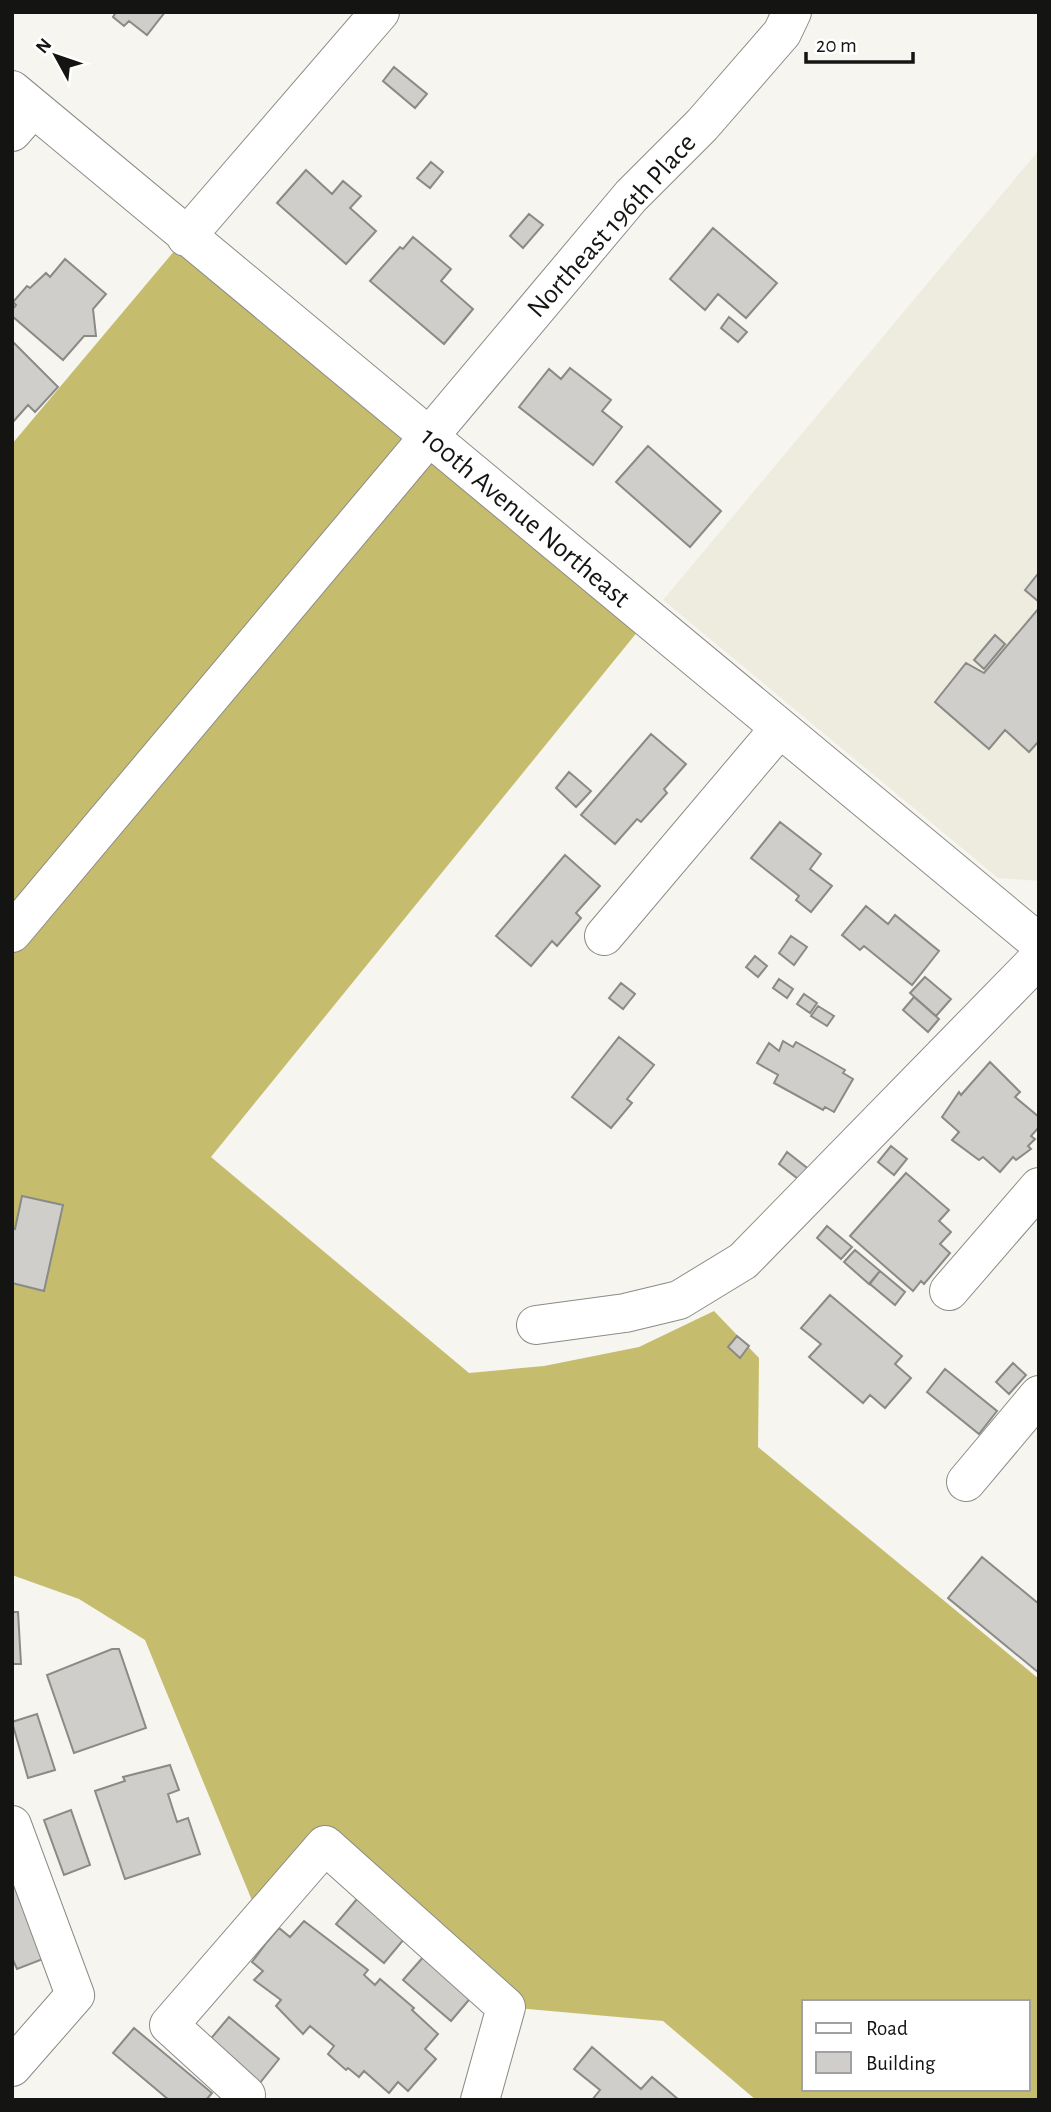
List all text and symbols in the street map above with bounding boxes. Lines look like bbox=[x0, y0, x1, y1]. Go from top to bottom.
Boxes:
north arrow bbox=[21, 21, 91, 91]
scale bar bbox=[806, 21, 913, 65]
text: N bbox=[33, 35, 56, 57]
text: 20 m bbox=[816, 35, 857, 56]
street label: Northeast 196th Place bbox=[522, 129, 702, 323]
street label: 100th Avenue Northeast bbox=[415, 423, 635, 613]
legend bbox=[802, 2000, 1030, 2091]
text: Road bbox=[866, 2018, 908, 2039]
text: Building bbox=[866, 2053, 936, 2074]

